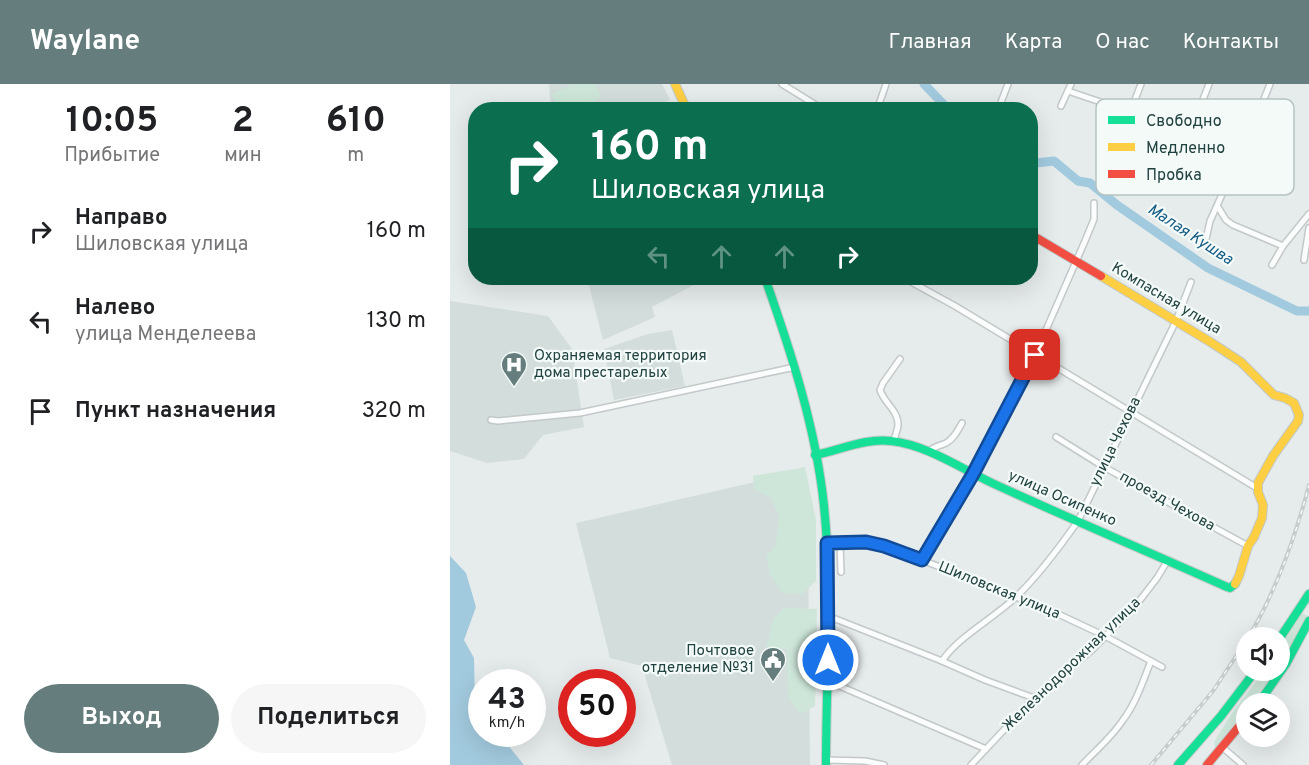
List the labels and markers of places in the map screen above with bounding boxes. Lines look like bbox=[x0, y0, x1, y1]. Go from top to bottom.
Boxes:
pin bbox=[1009, 329, 1060, 380]
place label: Охраняемая территория дома престарелых bbox=[534, 347, 707, 383]
hospital icon: Охраняемая территория дома престарелых bbox=[499, 350, 529, 388]
place label: Почтовое отделение №31 bbox=[642, 642, 754, 678]
public building icon: Почтовое отделение №31 bbox=[758, 645, 788, 683]

